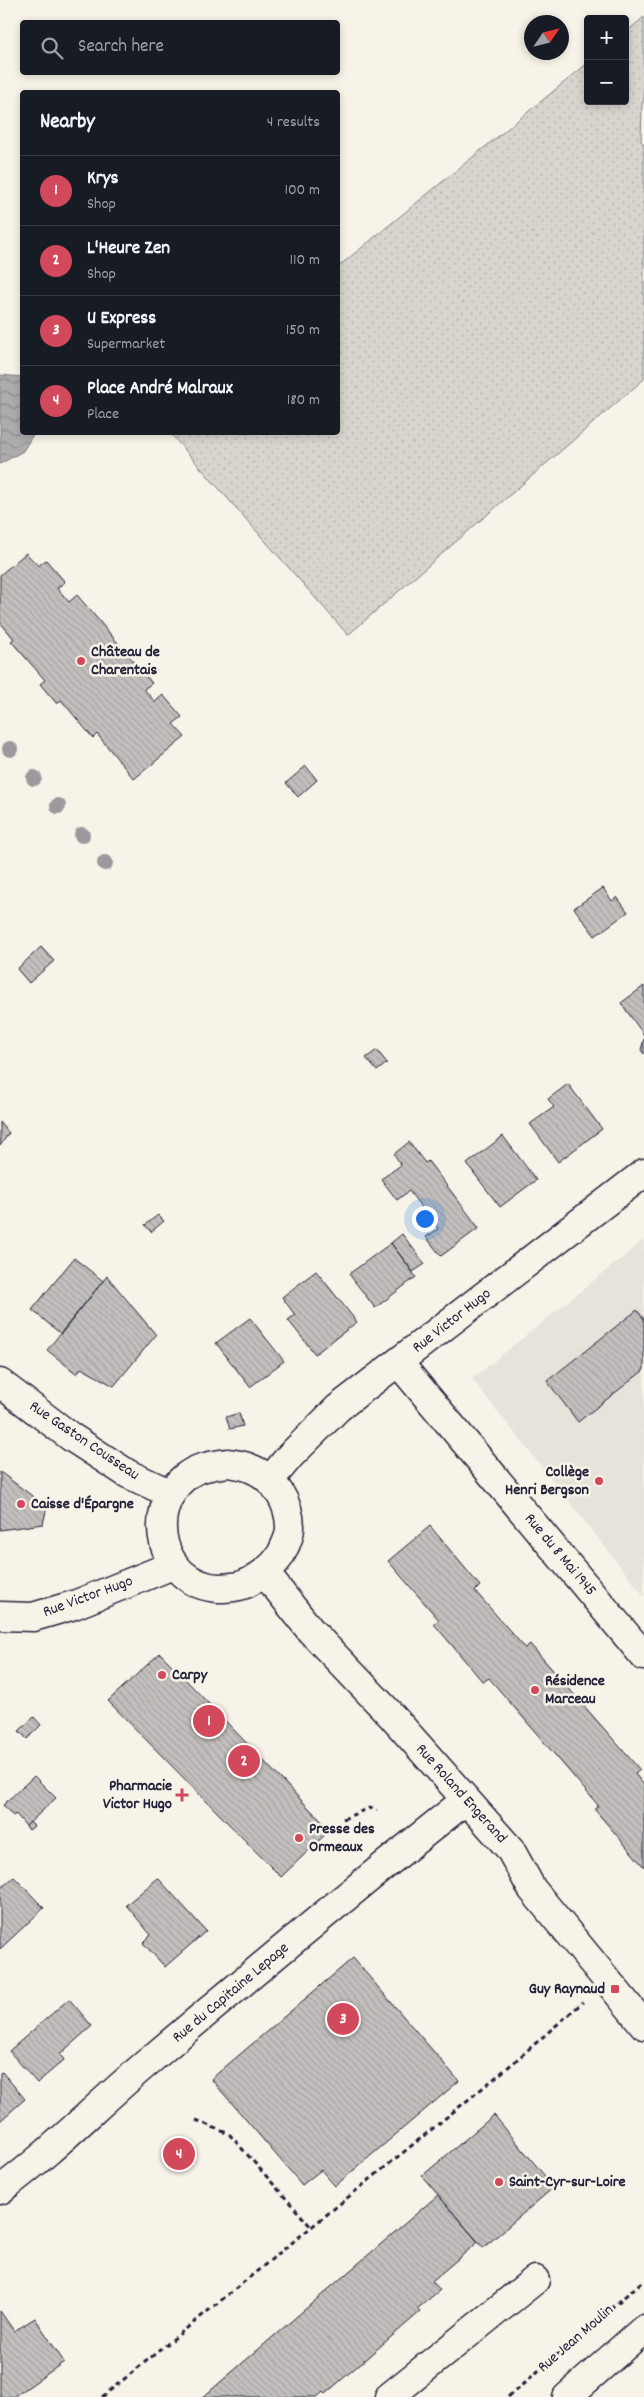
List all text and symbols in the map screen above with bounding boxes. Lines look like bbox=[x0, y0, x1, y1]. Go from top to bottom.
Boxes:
north arrow bbox=[524, 15, 569, 60]
map controls bbox=[584, 15, 629, 105]
button: + bbox=[584, 15, 629, 60]
search box bbox=[20, 20, 340, 75]
icon: search bbox=[38, 34, 66, 62]
text: Search here bbox=[78, 34, 164, 61]
button: − bbox=[584, 60, 629, 105]
text: Nearby bbox=[40, 108, 95, 138]
text: 4 results bbox=[267, 111, 320, 134]
text: Krys bbox=[87, 166, 119, 193]
text: 1 bbox=[54, 179, 58, 202]
text: 100 m bbox=[284, 179, 320, 202]
text: Shop bbox=[87, 193, 116, 216]
text: L'Heure Zen bbox=[87, 236, 170, 263]
text: 2 bbox=[53, 249, 60, 272]
text: 110 m bbox=[290, 249, 320, 272]
text: Shop bbox=[87, 263, 116, 286]
text: U Express bbox=[87, 306, 156, 333]
text: 3 bbox=[52, 319, 60, 342]
text: 150 m bbox=[286, 319, 320, 342]
text: Supermarket bbox=[87, 333, 165, 356]
text: Place André Malraux bbox=[87, 376, 233, 403]
text: 4 bbox=[53, 389, 59, 412]
text: 180 m bbox=[287, 389, 320, 412]
text: Place bbox=[87, 403, 119, 426]
place label: Château de Charentais bbox=[91, 641, 160, 682]
marker: Château de Charentais bbox=[75, 655, 87, 667]
your location bbox=[412, 1206, 438, 1232]
street label: Rue Victor Hugo bbox=[408, 1283, 496, 1359]
street label: Rue Gaston Cousseau bbox=[24, 1396, 144, 1487]
place label: Collège Henri Bergson bbox=[505, 1461, 589, 1502]
marker: Collège Henri Bergson bbox=[593, 1475, 605, 1487]
place label: Caisse d'Épargne bbox=[31, 1493, 134, 1516]
marker: Caisse d'Épargne bbox=[15, 1498, 27, 1510]
street label: Rue du 8 Mai 1945 bbox=[518, 1509, 602, 1601]
street label: Rue Victor Hugo bbox=[40, 1570, 136, 1624]
place label: Carpy bbox=[172, 1664, 209, 1687]
marker: Carpy bbox=[156, 1669, 168, 1681]
place label: Résidence Marceau bbox=[545, 1670, 605, 1711]
marker: Résidence Marceau bbox=[529, 1684, 541, 1696]
pin: 1 bbox=[193, 1702, 225, 1740]
street label: Rue Roland Engerand bbox=[410, 1739, 512, 1849]
pin: 2 bbox=[228, 1742, 260, 1780]
place label: Pharmacie Victor Hugo bbox=[103, 1775, 172, 1816]
marker: Pharmacie Victor Hugo bbox=[176, 1789, 188, 1801]
place label: Presse des Ormeaux bbox=[309, 1818, 375, 1859]
marker: Presse des Ormeaux bbox=[293, 1832, 305, 1844]
street label: Rue du Capitaine Lepage bbox=[168, 1937, 294, 2049]
place label: Guy Raynaud bbox=[529, 1978, 605, 2001]
marker: Guy Raynaud bbox=[609, 1983, 621, 1995]
pin: 3 bbox=[327, 2000, 359, 2038]
pin: 4 bbox=[163, 2135, 195, 2173]
place label: Saint-Cyr-sur-Loire bbox=[509, 2171, 626, 2194]
marker: Saint-Cyr-sur-Loire bbox=[493, 2176, 505, 2188]
street label: Rue Jean Moulin bbox=[533, 2299, 619, 2379]

